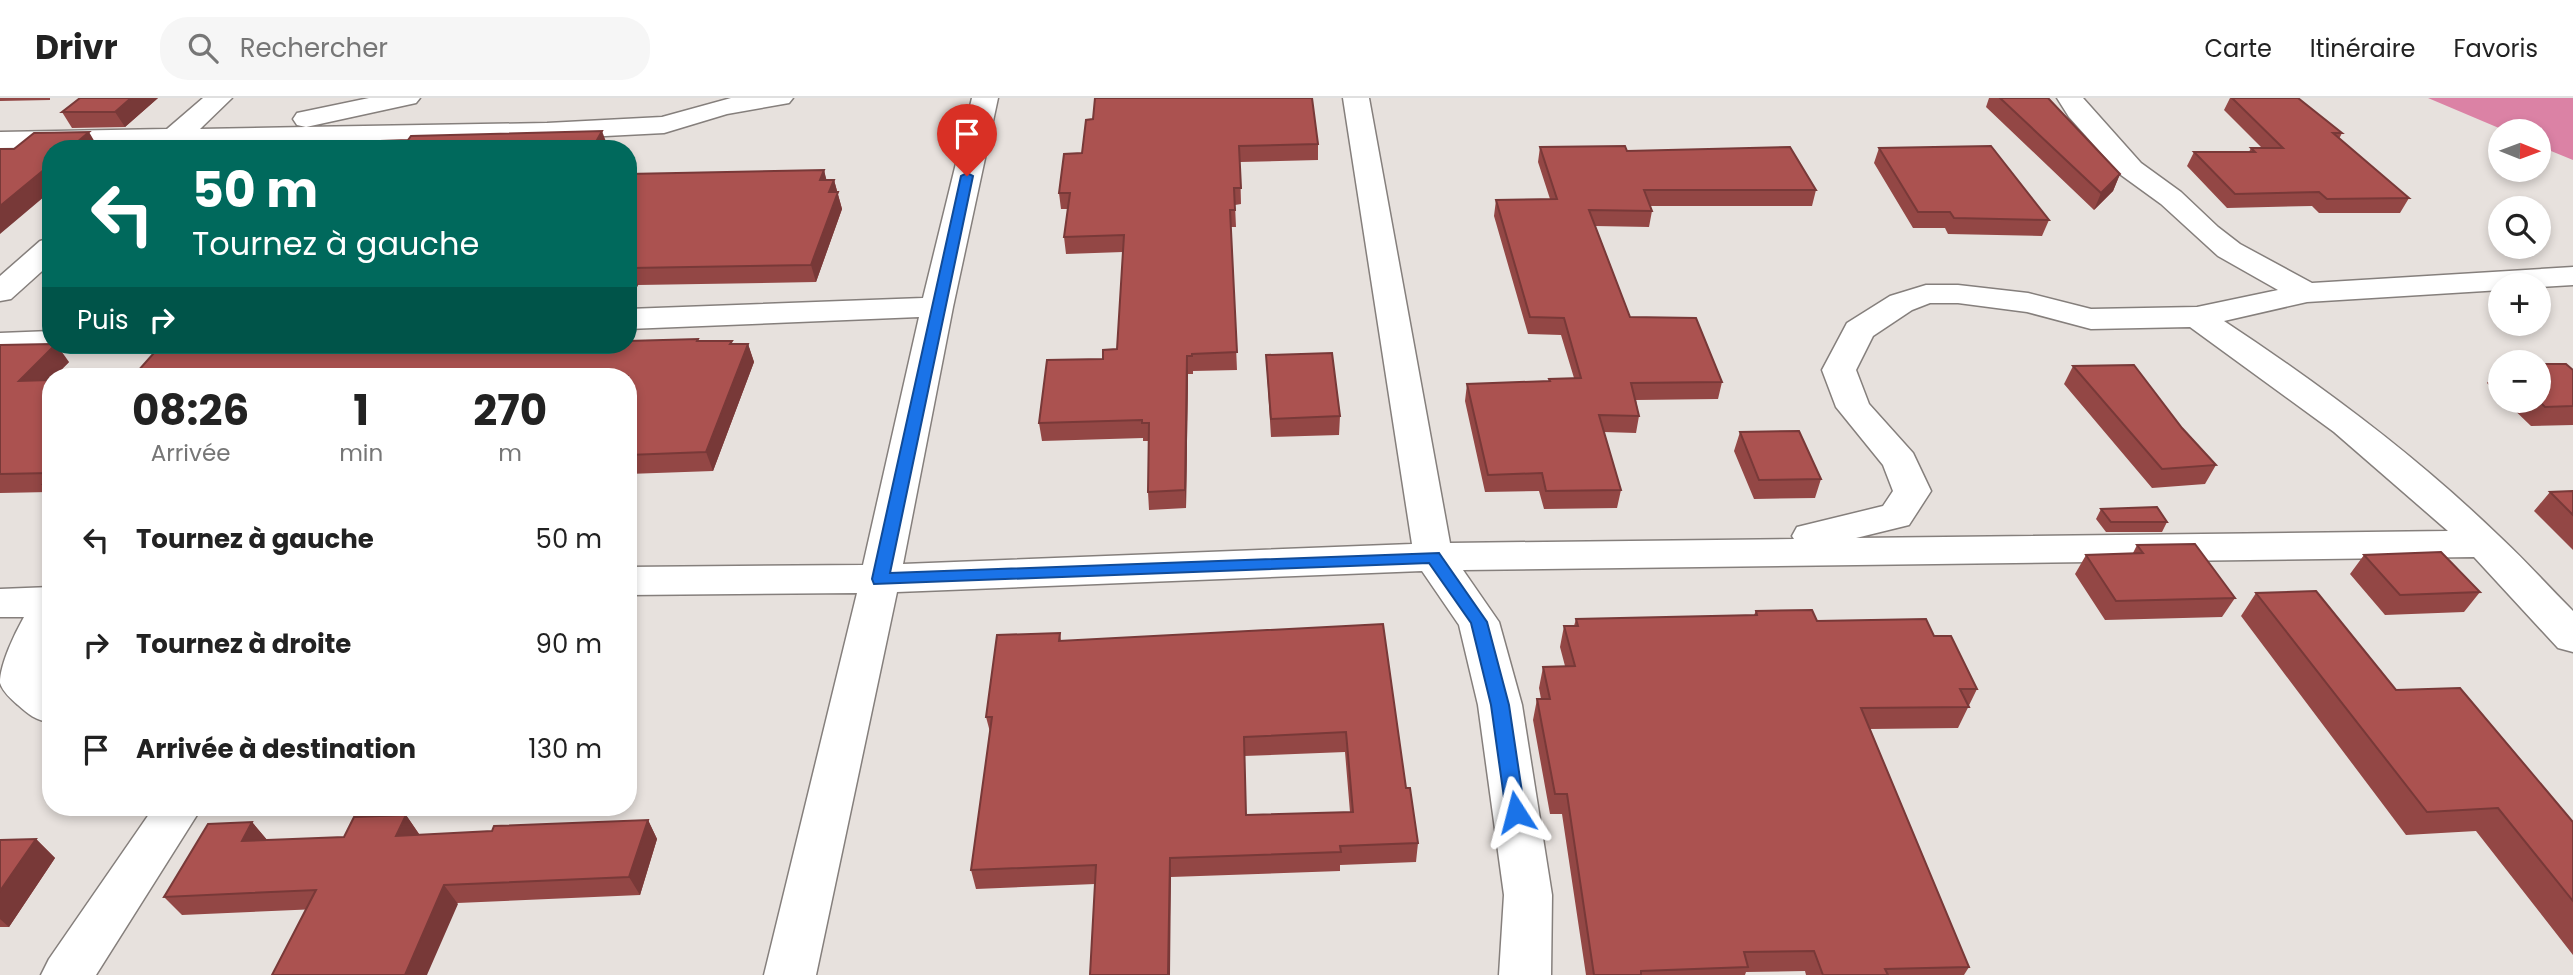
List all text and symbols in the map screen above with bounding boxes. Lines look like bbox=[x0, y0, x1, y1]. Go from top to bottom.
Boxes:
search box bbox=[160, 17, 650, 80]
text: Drivr bbox=[35, 24, 118, 71]
icon: search bbox=[184, 29, 222, 67]
text: Rechercher bbox=[240, 30, 388, 66]
text: Carte bbox=[2204, 32, 2272, 65]
text: Itinéraire bbox=[2310, 32, 2415, 65]
text: Favoris bbox=[2453, 32, 2538, 65]
pin bbox=[937, 104, 997, 176]
icon: arrive bbox=[948, 115, 986, 153]
north arrow bbox=[2488, 119, 2552, 182]
map controls bbox=[2488, 119, 2551, 413]
text: 50 m bbox=[192, 156, 318, 224]
icon: left bbox=[77, 168, 168, 259]
button: search bbox=[2488, 196, 2551, 259]
text: Tournez à gauche bbox=[192, 221, 479, 266]
button: + bbox=[2488, 273, 2551, 336]
icon: right bbox=[143, 301, 181, 339]
text: Puis bbox=[77, 302, 129, 338]
button: − bbox=[2488, 350, 2551, 413]
text: 08:26 bbox=[132, 381, 249, 440]
text: 1 bbox=[353, 381, 369, 440]
text: 270 bbox=[473, 381, 547, 440]
text: Arrivée bbox=[151, 437, 230, 469]
text: min bbox=[339, 437, 383, 469]
text: m bbox=[498, 437, 522, 469]
icon: left bbox=[77, 521, 115, 559]
text: Tournez à gauche bbox=[136, 521, 374, 557]
text: 50 m bbox=[536, 521, 602, 557]
icon: right bbox=[77, 626, 115, 664]
text: Tournez à droite bbox=[136, 626, 351, 662]
text: 90 m bbox=[536, 626, 602, 662]
icon: arrive bbox=[77, 731, 115, 769]
text: Arrivée à destination bbox=[136, 731, 416, 767]
text: 130 m bbox=[528, 731, 602, 767]
position arrow bbox=[1479, 775, 1553, 849]

